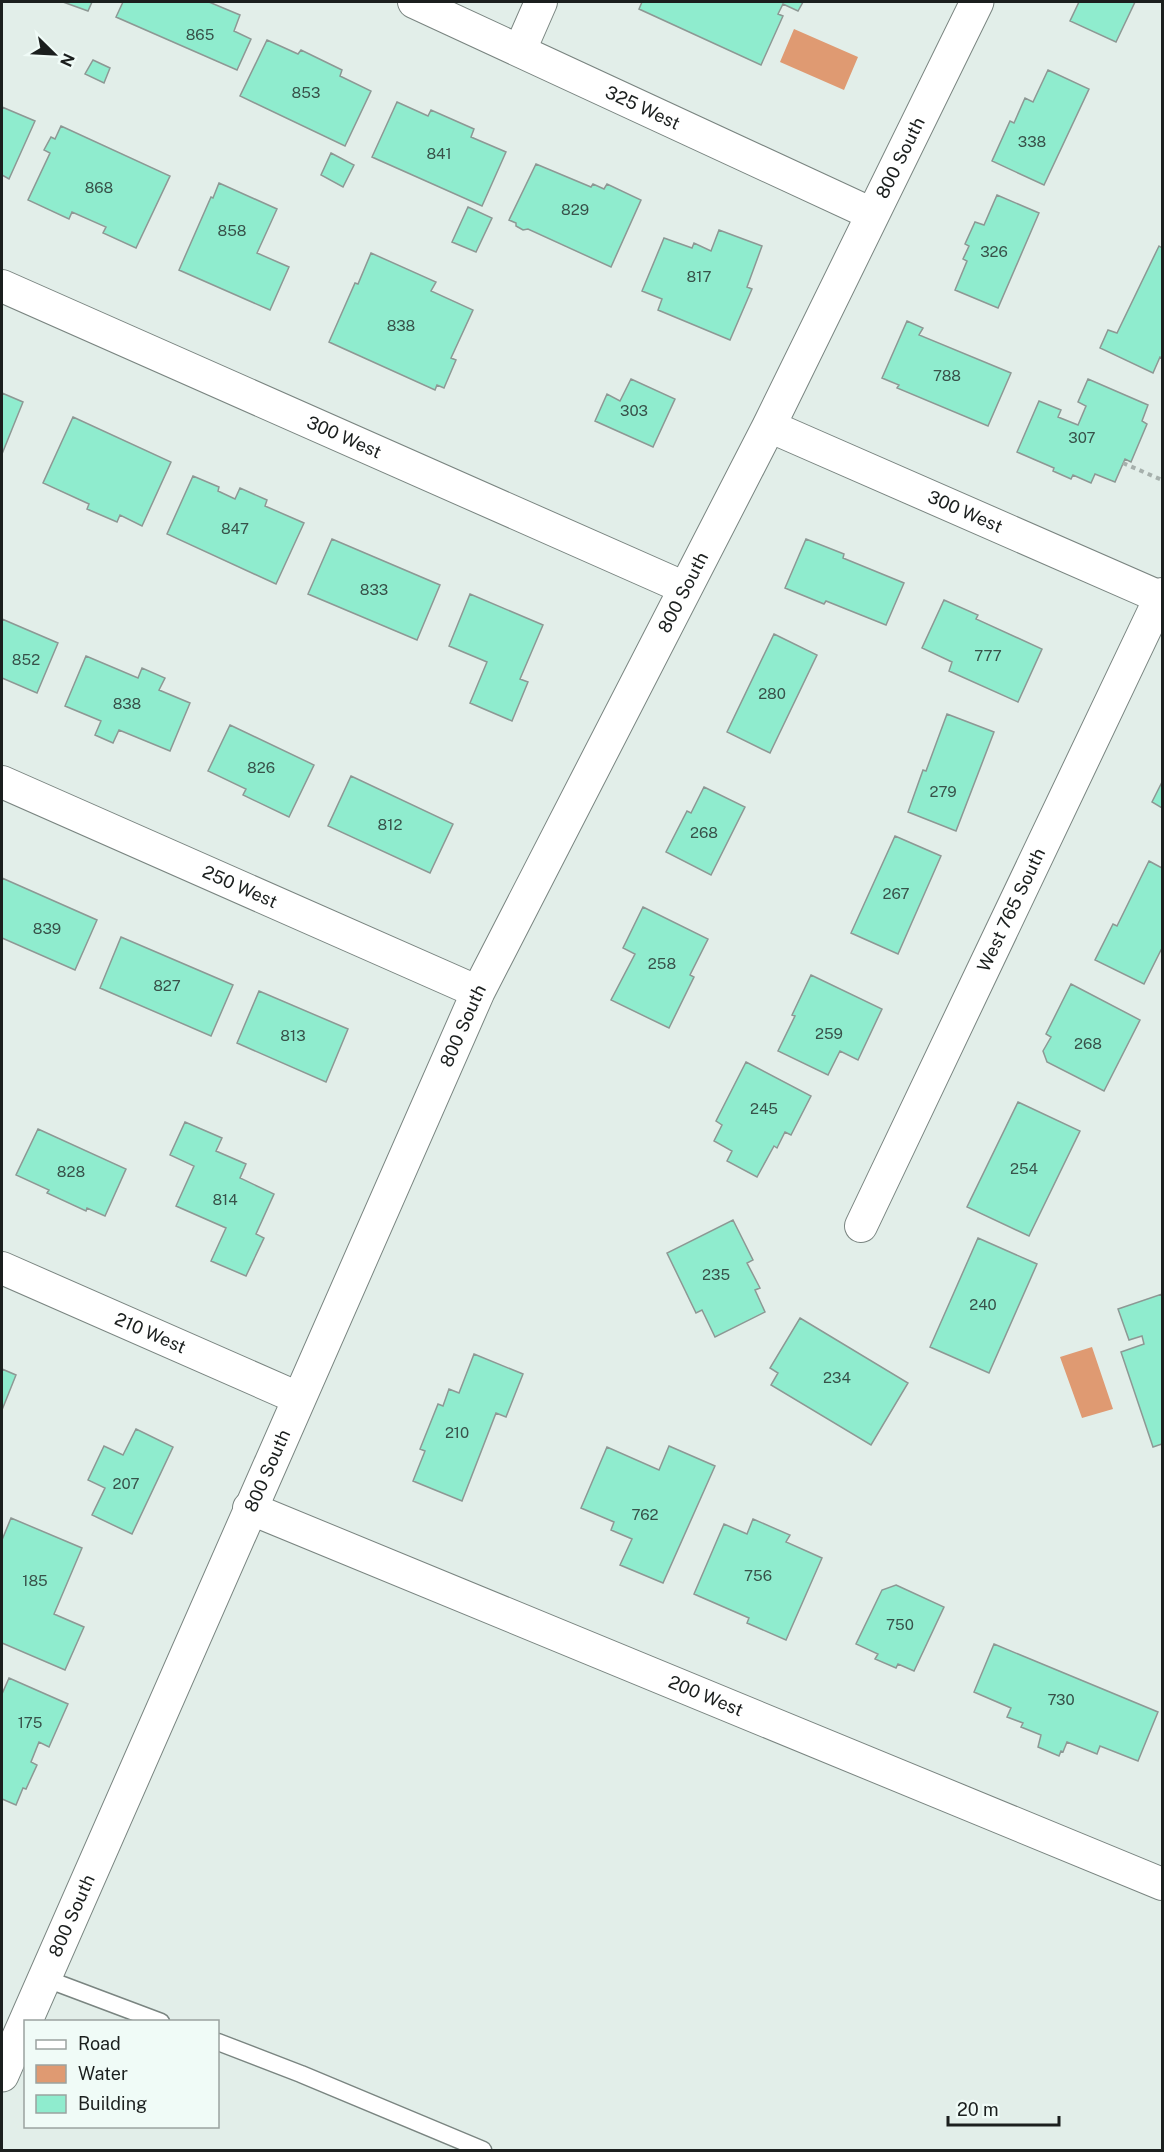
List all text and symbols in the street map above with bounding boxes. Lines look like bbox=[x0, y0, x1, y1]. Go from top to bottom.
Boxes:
north arrow bbox=[24, 24, 84, 84]
house number: 865 bbox=[186, 26, 214, 43]
text: N bbox=[56, 50, 78, 69]
street label: 325 West bbox=[602, 81, 684, 134]
house number: 853 bbox=[292, 84, 320, 101]
street label: 800 South bbox=[871, 114, 929, 202]
house number: 338 bbox=[1018, 133, 1046, 150]
house number: 841 bbox=[426, 145, 452, 162]
house number: 868 bbox=[85, 179, 113, 196]
house number: 829 bbox=[561, 201, 589, 218]
house number: 858 bbox=[217, 222, 247, 239]
house number: 326 bbox=[980, 243, 1008, 260]
house number: 817 bbox=[687, 268, 711, 285]
house number: 838 bbox=[387, 317, 415, 334]
house number: 788 bbox=[933, 367, 961, 384]
house number: 303 bbox=[620, 402, 648, 419]
street label: 300 West bbox=[304, 411, 385, 462]
house number: 307 bbox=[1068, 429, 1096, 446]
street label: 300 West bbox=[925, 486, 1006, 537]
house number: 847 bbox=[221, 520, 249, 537]
street label: 800 South bbox=[653, 549, 712, 636]
house number: 833 bbox=[360, 581, 388, 598]
house number: 777 bbox=[974, 647, 1002, 664]
house number: 852 bbox=[12, 651, 40, 668]
house number: 280 bbox=[758, 685, 786, 702]
house number: 838 bbox=[113, 695, 141, 712]
house number: 826 bbox=[247, 759, 275, 776]
house number: 279 bbox=[929, 783, 957, 800]
house number: 812 bbox=[378, 816, 402, 833]
house number: 268 bbox=[690, 824, 718, 841]
street label: West 765 South bbox=[973, 845, 1049, 975]
street label: 250 West bbox=[199, 861, 281, 912]
house number: 267 bbox=[882, 885, 910, 902]
house number: 839 bbox=[33, 920, 61, 937]
house number: 258 bbox=[648, 955, 676, 972]
house number: 827 bbox=[153, 977, 181, 994]
street label: 800 South bbox=[435, 981, 490, 1070]
house number: 259 bbox=[815, 1025, 843, 1042]
house number: 813 bbox=[280, 1027, 306, 1044]
house number: 268 bbox=[1074, 1035, 1102, 1052]
house number: 245 bbox=[750, 1100, 778, 1117]
house number: 254 bbox=[1010, 1160, 1038, 1177]
house number: 828 bbox=[57, 1163, 85, 1180]
house number: 814 bbox=[212, 1191, 238, 1208]
house number: 235 bbox=[702, 1266, 730, 1283]
house number: 240 bbox=[969, 1296, 997, 1313]
street label: 210 West bbox=[112, 1308, 189, 1357]
house number: 234 bbox=[823, 1369, 851, 1386]
house number: 210 bbox=[445, 1424, 469, 1441]
street label: 800 South bbox=[240, 1426, 294, 1515]
house number: 207 bbox=[113, 1475, 139, 1492]
house number: 762 bbox=[632, 1506, 659, 1523]
house number: 756 bbox=[744, 1567, 772, 1584]
house number: 185 bbox=[22, 1572, 48, 1589]
house number: 750 bbox=[886, 1616, 914, 1633]
street label: 200 West bbox=[665, 1671, 747, 1720]
house number: 730 bbox=[1047, 1691, 1075, 1708]
house number: 175 bbox=[18, 1714, 42, 1731]
street label: 800 South bbox=[44, 1871, 99, 1960]
legend bbox=[24, 2020, 219, 2128]
text: Road bbox=[78, 2033, 121, 2054]
text: Water bbox=[78, 2063, 128, 2084]
scale bar bbox=[948, 2089, 1059, 2127]
text: Building bbox=[78, 2093, 147, 2114]
text: 20 m bbox=[957, 2099, 999, 2120]

